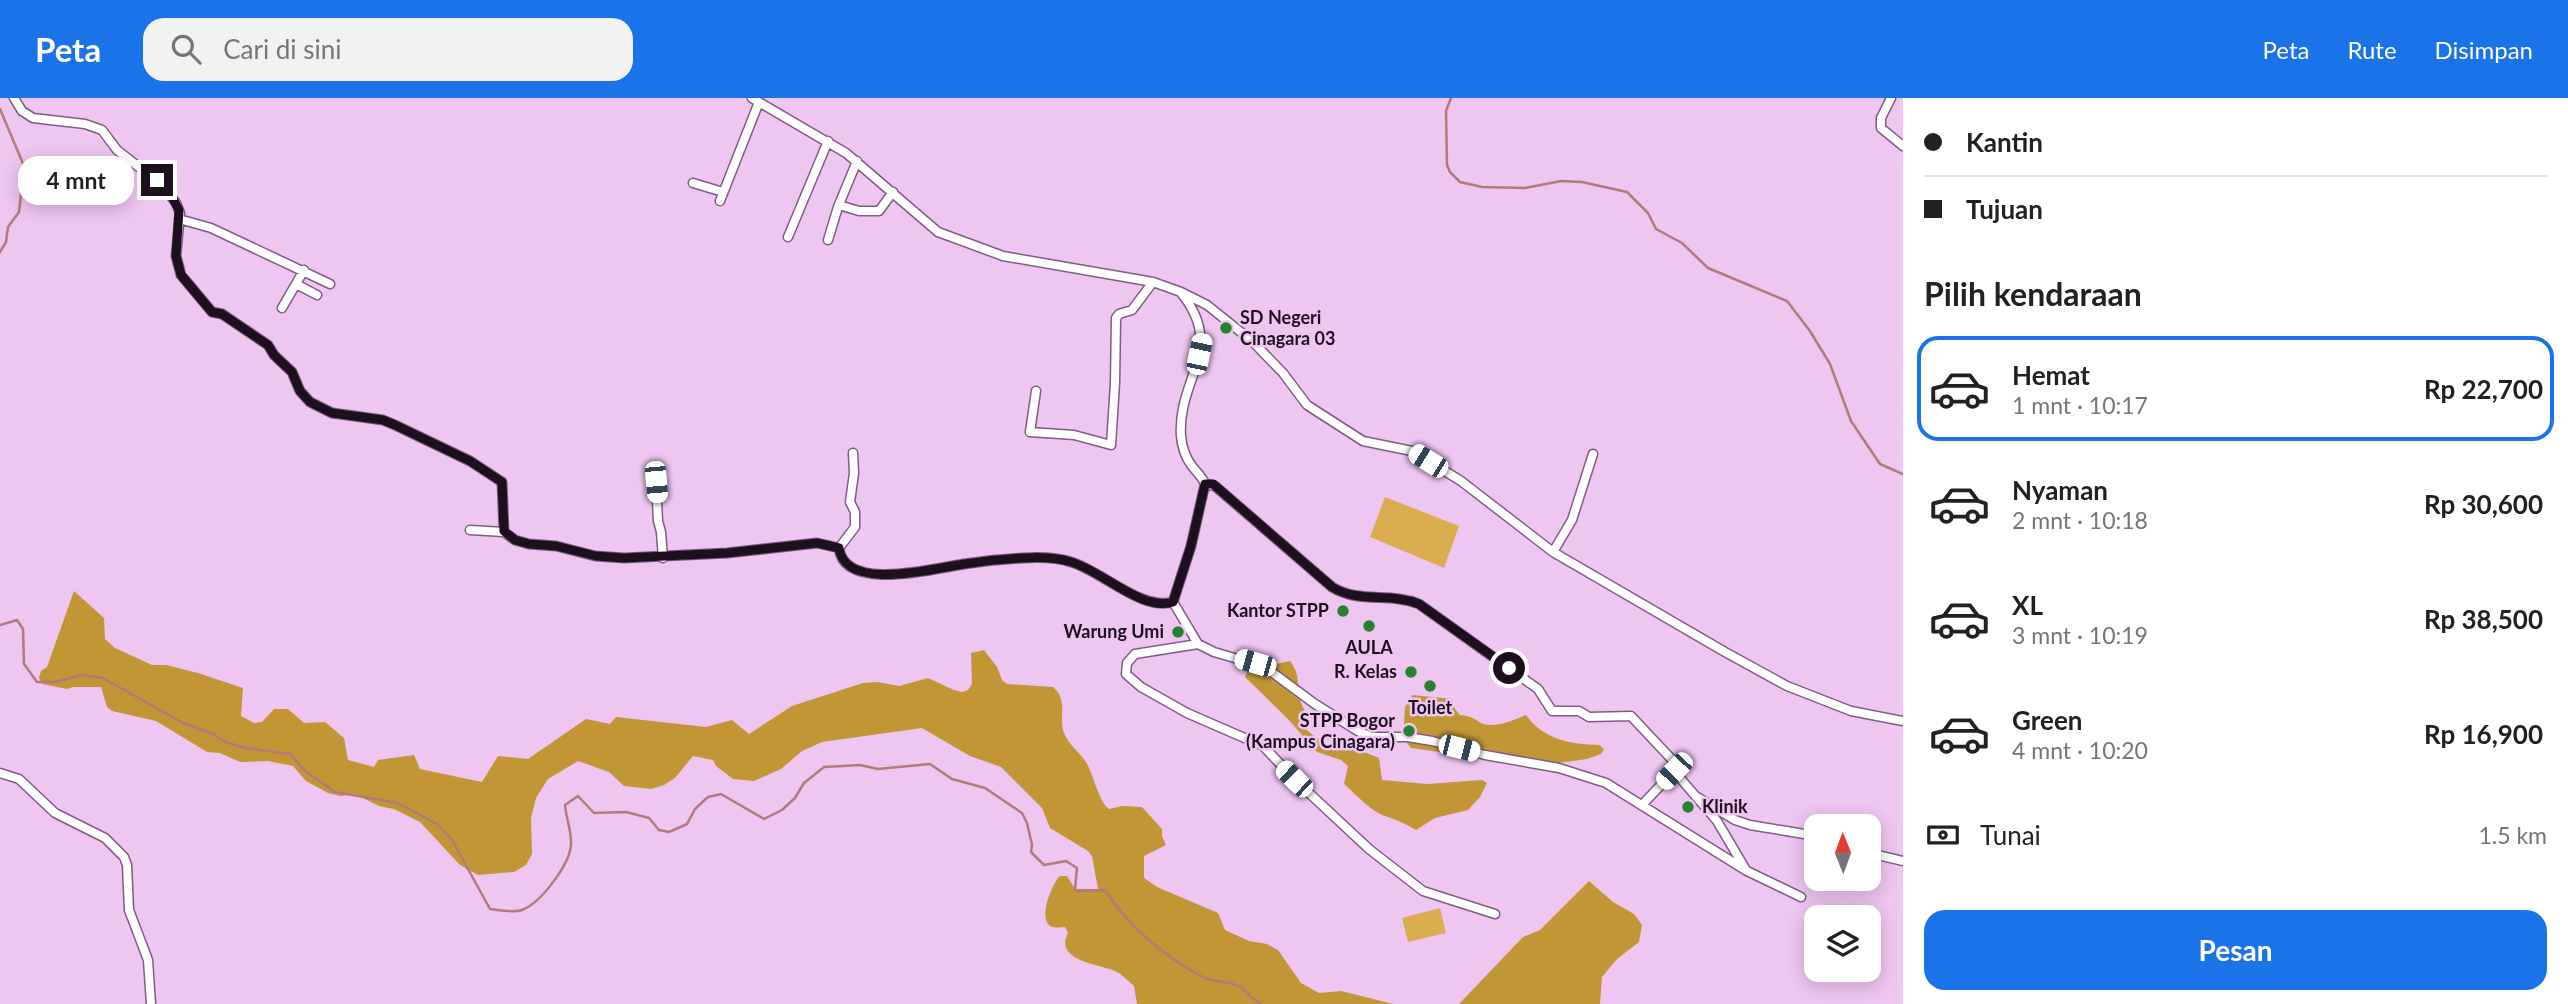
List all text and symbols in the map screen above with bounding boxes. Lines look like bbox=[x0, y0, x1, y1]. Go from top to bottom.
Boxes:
search box bbox=[143, 18, 633, 81]
text: Peta bbox=[35, 29, 101, 69]
icon: search bbox=[167, 30, 205, 68]
text: Cari di sini bbox=[223, 33, 342, 65]
text: Peta bbox=[2263, 35, 2309, 64]
text: Rute bbox=[2347, 35, 2397, 64]
text: Disimpan bbox=[2435, 35, 2533, 64]
text: Kantin bbox=[1966, 126, 2043, 158]
callout: 4 mnt bbox=[17, 155, 132, 204]
route end bbox=[141, 164, 173, 196]
text: 4 mnt bbox=[46, 166, 106, 194]
text: Tujuan bbox=[1966, 193, 2043, 225]
text: Pilih kendaraan bbox=[1924, 274, 2142, 313]
place label: SD Negeri Cinagara 03 bbox=[1240, 306, 1335, 349]
marker: SD Negeri Cinagara 03 bbox=[1218, 320, 1234, 336]
car bbox=[1185, 331, 1214, 377]
icon: car bbox=[1928, 357, 1991, 420]
text: Hemat bbox=[2012, 359, 2090, 391]
text: Rp 22,700 bbox=[2424, 373, 2543, 405]
text: 1 mnt · 10:17 bbox=[2012, 391, 2148, 419]
car bbox=[1405, 441, 1452, 481]
car bbox=[644, 460, 669, 504]
icon: car bbox=[1928, 472, 1991, 535]
text: Nyaman bbox=[2012, 474, 2108, 506]
text: Rp 30,600 bbox=[2424, 488, 2543, 520]
text: 2 mnt · 10:18 bbox=[2012, 506, 2148, 534]
icon: car bbox=[1928, 587, 1991, 650]
text: XL bbox=[2012, 589, 2043, 621]
place label: Kantor STPP bbox=[1227, 599, 1329, 621]
marker: Kantor STPP bbox=[1335, 603, 1351, 619]
text: Rp 38,500 bbox=[2424, 603, 2543, 635]
marker: AULA bbox=[1361, 618, 1377, 634]
place label: Warung Umi bbox=[1063, 620, 1164, 642]
text: 3 mnt · 10:19 bbox=[2012, 621, 2148, 649]
marker: Warung Umi bbox=[1170, 624, 1186, 640]
place label: AULA bbox=[1344, 636, 1393, 658]
car bbox=[1232, 647, 1279, 679]
route start bbox=[1493, 652, 1525, 684]
place label: R. Kelas bbox=[1334, 660, 1397, 682]
marker: R. Kelas bbox=[1403, 664, 1419, 680]
marker: Toilet bbox=[1422, 678, 1438, 694]
place label: Toilet bbox=[1408, 696, 1452, 718]
icon: car bbox=[1928, 702, 1991, 765]
text: Green bbox=[2012, 704, 2082, 736]
place label: STPP Bogor (Kampus Cinagara) bbox=[1246, 709, 1395, 752]
text: Rp 16,900 bbox=[2424, 718, 2543, 750]
marker: STPP Bogor (Kampus Cinagara) bbox=[1401, 723, 1417, 739]
car bbox=[1437, 733, 1482, 763]
text: 4 mnt · 10:20 bbox=[2012, 736, 2148, 764]
car bbox=[1652, 749, 1697, 793]
car bbox=[1272, 757, 1317, 801]
place label: Klinik bbox=[1702, 795, 1748, 817]
marker: Klinik bbox=[1680, 799, 1696, 815]
north arrow bbox=[1804, 814, 1881, 891]
map controls bbox=[1804, 814, 1881, 982]
icon: cash bbox=[1924, 816, 1962, 854]
text: Tunai bbox=[1980, 819, 2041, 851]
text: 1.5 km bbox=[2478, 821, 2547, 849]
button: layers bbox=[1804, 905, 1881, 982]
button: Pesan bbox=[1924, 910, 2547, 990]

